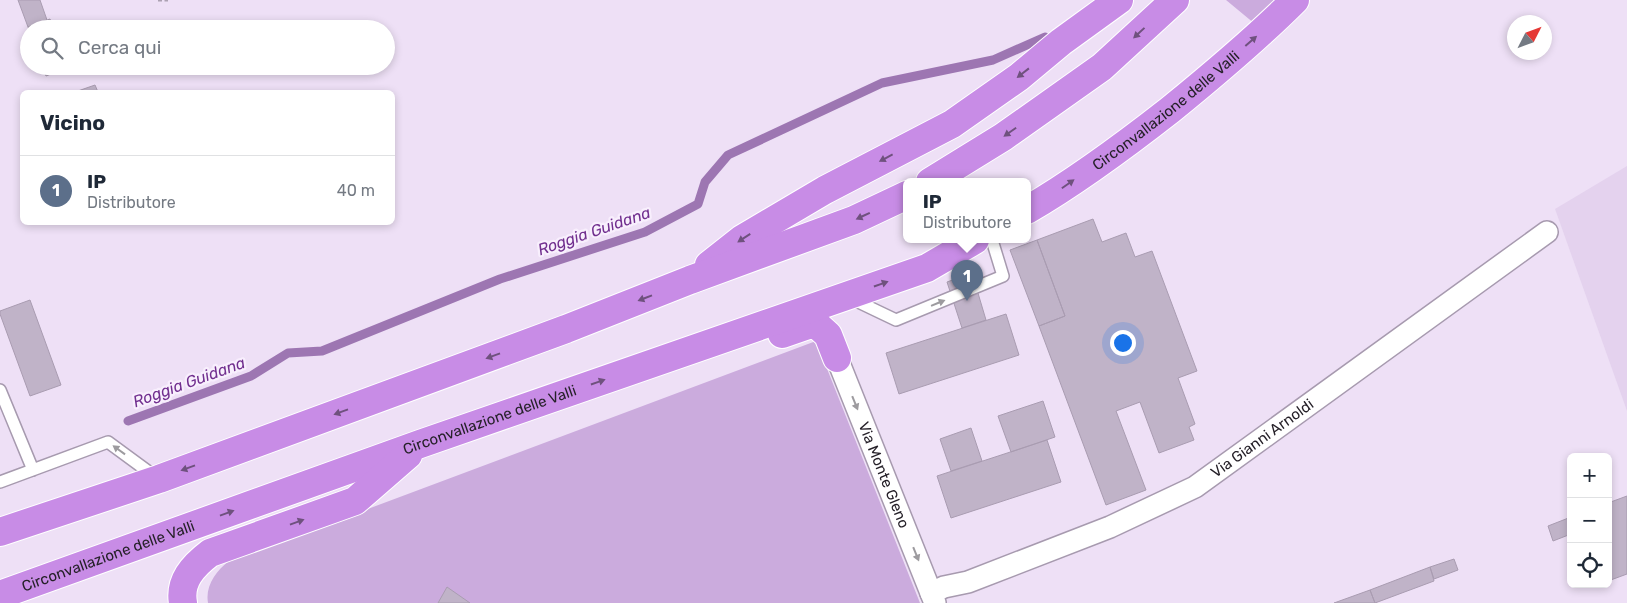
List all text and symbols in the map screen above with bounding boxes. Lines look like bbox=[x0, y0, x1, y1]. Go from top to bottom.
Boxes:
north arrow bbox=[1507, 15, 1552, 60]
search box bbox=[20, 20, 395, 75]
one-way arrow bbox=[1134, 27, 1146, 39]
icon: search bbox=[38, 34, 66, 62]
one-way arrow bbox=[1245, 35, 1257, 47]
text: Cerca qui bbox=[78, 36, 161, 59]
street label: Circonvallazione delle Valli bbox=[1089, 47, 1243, 174]
one-way arrow bbox=[1017, 67, 1030, 78]
text: Vicino bbox=[40, 110, 105, 135]
one-way arrow bbox=[1003, 127, 1017, 137]
one-way arrow bbox=[878, 154, 893, 162]
text: IP bbox=[87, 170, 106, 193]
popup bbox=[903, 178, 1031, 243]
one-way arrow bbox=[1061, 179, 1075, 189]
text: 1 bbox=[52, 181, 60, 200]
text: 40 m bbox=[337, 181, 375, 200]
text: IP bbox=[923, 190, 942, 213]
text: Distributore bbox=[87, 193, 176, 212]
water label: Roggia Guidana bbox=[535, 203, 653, 259]
one-way arrow bbox=[856, 212, 870, 220]
text: Distributore bbox=[923, 213, 1011, 232]
one-way arrow bbox=[737, 233, 751, 243]
pin: 1 bbox=[951, 260, 983, 301]
one-way arrow bbox=[874, 279, 889, 287]
one-way arrow bbox=[637, 294, 652, 302]
one-way arrow bbox=[931, 299, 946, 307]
your location bbox=[1110, 330, 1136, 356]
one-way arrow bbox=[485, 352, 500, 360]
water label: Roggia Guidana bbox=[130, 353, 248, 411]
one-way arrow bbox=[591, 378, 606, 385]
street label: Circonvallazione delle Valli bbox=[400, 381, 579, 458]
street label: Via Gianni Arnoldi bbox=[1207, 395, 1317, 482]
one-way arrow bbox=[852, 396, 860, 410]
one-way arrow bbox=[333, 409, 348, 416]
street label: Via Monte Gleno bbox=[854, 419, 913, 531]
one-way arrow bbox=[112, 445, 126, 455]
map controls bbox=[1567, 453, 1612, 588]
button: + bbox=[1567, 453, 1612, 498]
one-way arrow bbox=[180, 464, 195, 472]
button: − bbox=[1567, 498, 1612, 543]
one-way arrow bbox=[220, 509, 235, 517]
street label: Circonvallazione delle Valli bbox=[19, 517, 197, 595]
one-way arrow bbox=[290, 518, 305, 526]
button: locate bbox=[1567, 543, 1612, 588]
one-way arrow bbox=[912, 547, 920, 561]

